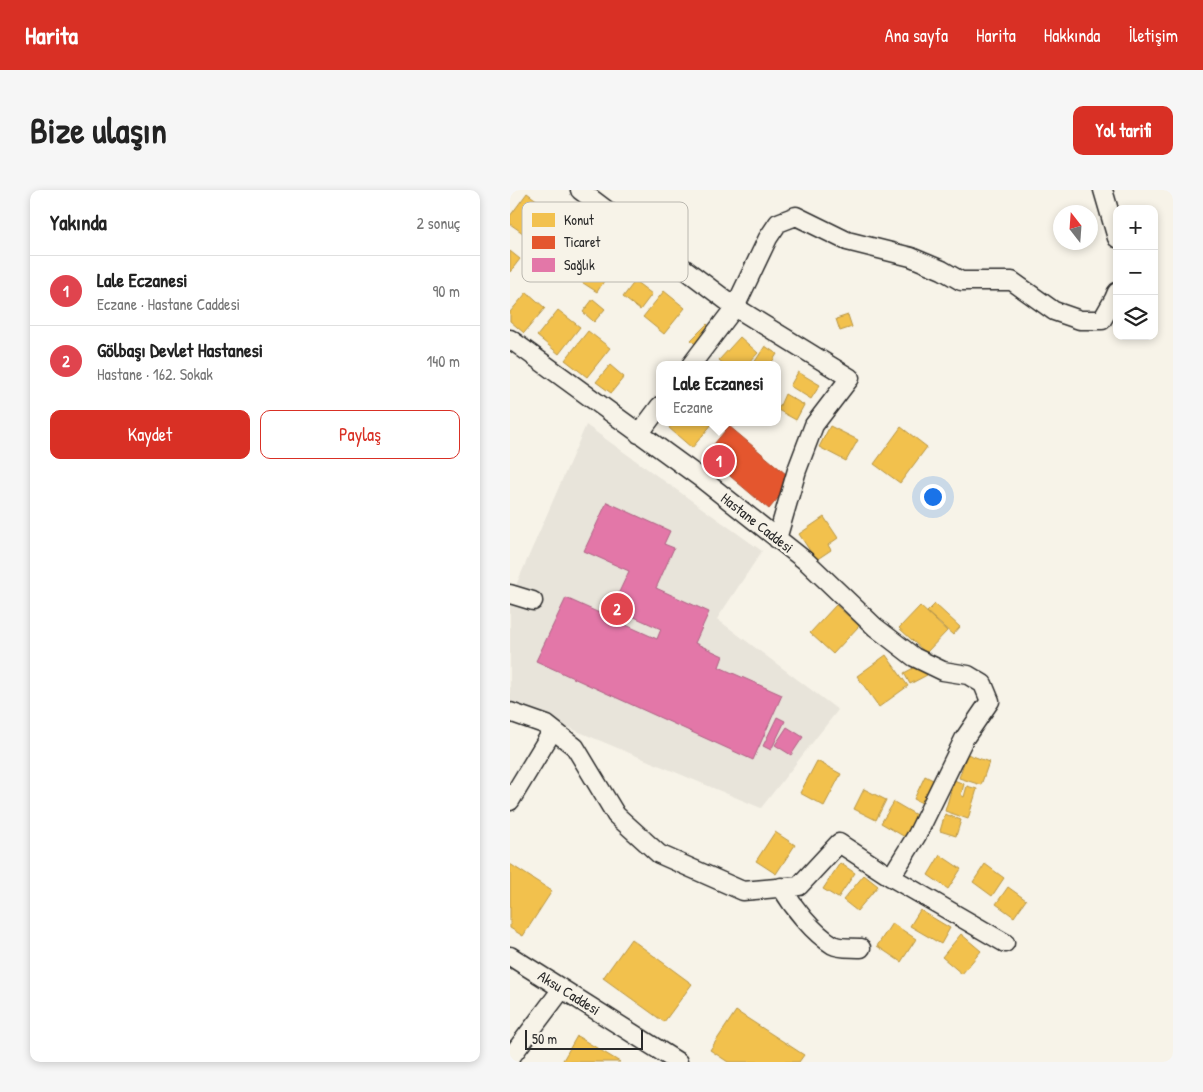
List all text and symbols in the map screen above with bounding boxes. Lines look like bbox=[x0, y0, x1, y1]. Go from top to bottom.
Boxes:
text: Harita bbox=[25, 19, 78, 51]
text: Ana sayfa bbox=[885, 23, 948, 48]
text: Harita bbox=[976, 23, 1016, 48]
text: Hakkında bbox=[1044, 23, 1100, 48]
text: İletişim bbox=[1128, 23, 1178, 48]
button: Yol tarifi bbox=[1073, 106, 1173, 155]
text: Bize ulaşın bbox=[30, 107, 167, 154]
legend bbox=[522, 202, 688, 282]
north arrow bbox=[1053, 205, 1098, 250]
map controls bbox=[1113, 205, 1158, 340]
button: + bbox=[1113, 205, 1158, 250]
text: Yakında bbox=[50, 208, 107, 237]
text: Konut bbox=[564, 210, 594, 229]
text: 2 sonuç bbox=[416, 212, 460, 234]
text: Ticaret bbox=[564, 232, 601, 251]
button: − bbox=[1113, 250, 1158, 295]
text: Sağlık bbox=[564, 255, 595, 275]
text: Lale Eczanesi bbox=[97, 267, 188, 293]
text: 1 bbox=[63, 280, 69, 302]
text: 90 m bbox=[432, 280, 460, 302]
text: Eczane · Hastane Caddesi bbox=[97, 293, 240, 315]
button: layers bbox=[1113, 295, 1158, 340]
text: Gölbaşı Devlet Hastanesi bbox=[97, 337, 263, 363]
text: 2 bbox=[62, 350, 70, 372]
text: 140 m bbox=[426, 350, 460, 372]
popup bbox=[656, 361, 781, 426]
text: Hastane · 162. Sokak bbox=[97, 363, 213, 385]
text: Lale Eczanesi bbox=[673, 370, 764, 396]
text: Eczane bbox=[673, 396, 713, 418]
button: Kaydet bbox=[50, 410, 250, 459]
button: Paylaş bbox=[260, 410, 460, 459]
pin: 1 bbox=[703, 442, 735, 480]
your location bbox=[920, 484, 946, 510]
street label: Hastane Caddesi bbox=[717, 488, 798, 558]
pin: 2 bbox=[601, 590, 633, 628]
street label: Aksu Caddesi bbox=[534, 965, 604, 1020]
scale bar bbox=[525, 1027, 642, 1050]
text: 50 m bbox=[532, 1029, 557, 1048]

